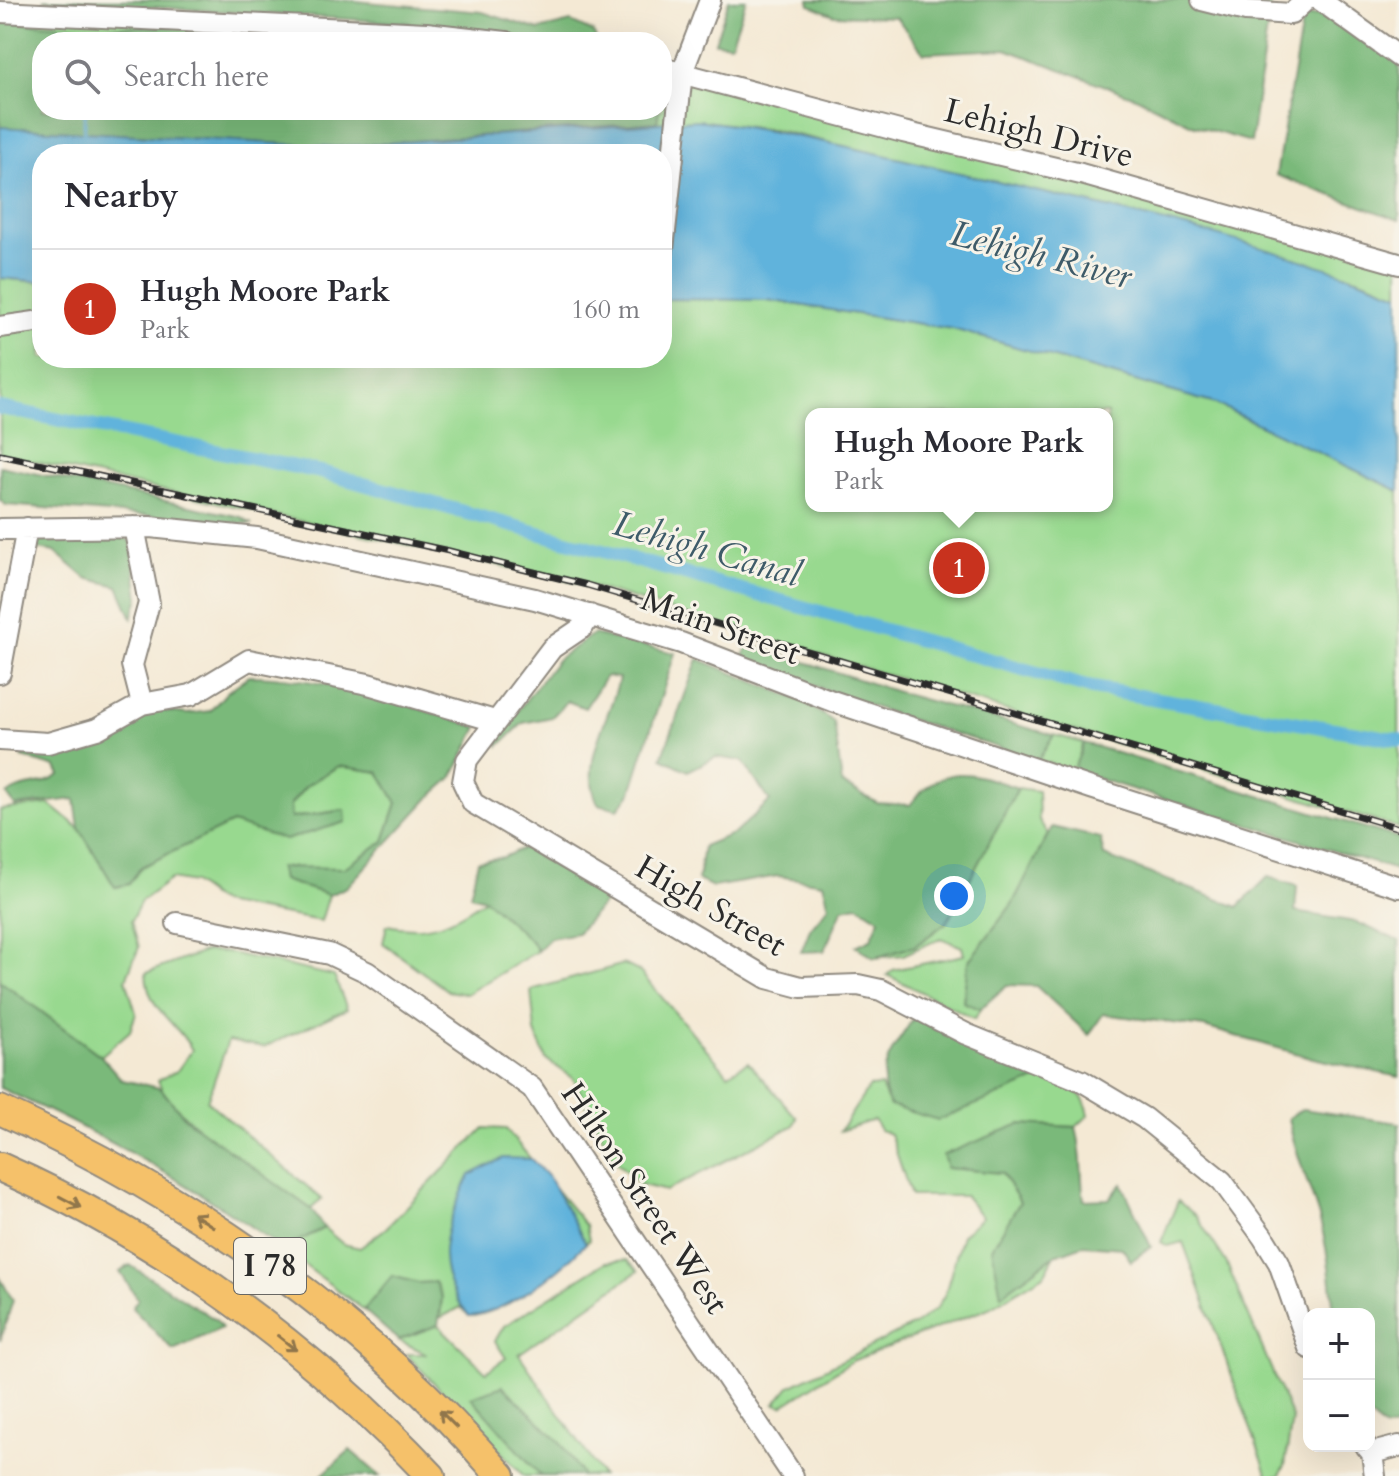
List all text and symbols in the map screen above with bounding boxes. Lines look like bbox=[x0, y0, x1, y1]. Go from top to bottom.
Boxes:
search box bbox=[32, 32, 672, 120]
icon: search bbox=[60, 54, 104, 98]
text: Search here bbox=[124, 56, 269, 97]
street label: Lehigh Drive bbox=[940, 87, 1138, 179]
text: Nearby bbox=[64, 173, 179, 219]
water label: Lehigh River bbox=[945, 209, 1138, 301]
text: Hugh Moore Park bbox=[140, 271, 390, 312]
text: 1 bbox=[83, 292, 97, 327]
text: 160 m bbox=[571, 292, 640, 327]
text: Park bbox=[140, 312, 190, 347]
popup bbox=[805, 408, 1113, 512]
text: Hugh Moore Park bbox=[834, 422, 1084, 463]
text: Park bbox=[834, 463, 884, 498]
water label: Lehigh Canal bbox=[608, 499, 807, 599]
pin: 1 bbox=[933, 538, 985, 598]
street label: Main Street bbox=[635, 576, 807, 676]
street label: High Street bbox=[627, 844, 795, 968]
your location bbox=[934, 876, 974, 916]
street label: Hilton Street West bbox=[550, 1073, 740, 1323]
one-way arrow bbox=[58, 1194, 81, 1210]
one-way arrow bbox=[192, 1212, 215, 1228]
road number: I 78 bbox=[234, 1238, 306, 1294]
map controls bbox=[1303, 1308, 1375, 1452]
button: + bbox=[1303, 1308, 1375, 1380]
one-way arrow bbox=[276, 1335, 297, 1352]
button: − bbox=[1303, 1380, 1375, 1452]
one-way arrow bbox=[439, 1410, 458, 1429]

